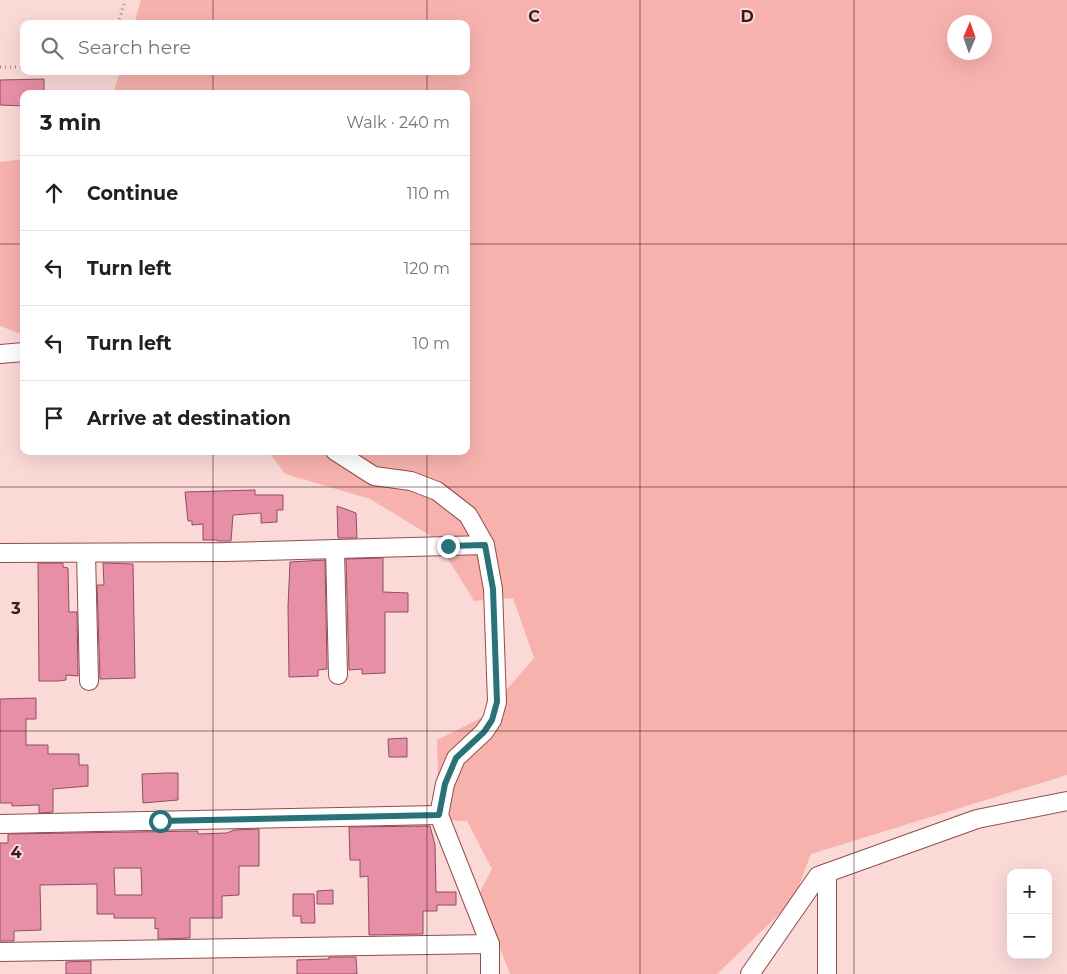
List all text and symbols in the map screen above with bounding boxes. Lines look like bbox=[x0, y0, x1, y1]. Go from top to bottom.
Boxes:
text: C bbox=[528, 7, 540, 26]
text: D bbox=[740, 7, 754, 26]
north arrow bbox=[947, 15, 992, 60]
search box bbox=[20, 20, 470, 75]
icon: search bbox=[38, 34, 66, 62]
text: Search here bbox=[78, 36, 191, 59]
text: 3 min bbox=[40, 110, 101, 135]
text: Walk · 240 m bbox=[346, 113, 450, 132]
icon: ahead bbox=[40, 179, 68, 207]
text: Continue bbox=[87, 182, 178, 205]
text: 110 m bbox=[407, 184, 450, 203]
icon: left bbox=[40, 254, 68, 282]
text: Turn left bbox=[87, 257, 172, 280]
text: 120 m bbox=[403, 259, 450, 278]
icon: left bbox=[40, 329, 68, 357]
text: Turn left bbox=[87, 332, 172, 355]
text: 10 m bbox=[412, 334, 450, 353]
icon: arrive bbox=[40, 404, 68, 432]
text: Arrive at destination bbox=[87, 407, 291, 430]
route end bbox=[437, 535, 460, 558]
text: 3 bbox=[10, 599, 21, 618]
route start bbox=[149, 810, 172, 833]
text: 4 bbox=[10, 843, 22, 862]
map controls bbox=[1007, 869, 1052, 959]
button: + bbox=[1007, 869, 1052, 914]
button: − bbox=[1007, 914, 1052, 959]

